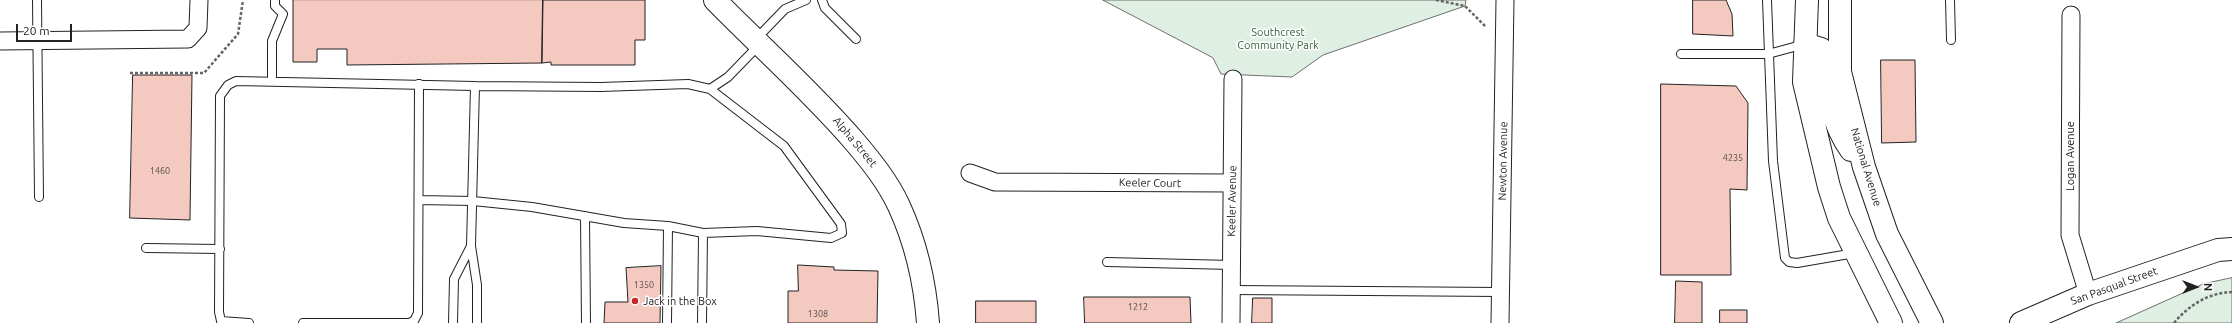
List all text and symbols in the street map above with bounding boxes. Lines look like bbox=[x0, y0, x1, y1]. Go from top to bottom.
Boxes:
scale bar bbox=[18, 16, 74, 42]
text: 20 m bbox=[23, 24, 50, 37]
park label: Southcrest Community Park bbox=[1237, 25, 1319, 51]
street label: Alpha Street bbox=[830, 114, 880, 170]
street label: Newton Avenue bbox=[1496, 121, 1510, 201]
street label: Logan Avenue bbox=[2063, 121, 2077, 191]
street label: National Avenue bbox=[1848, 126, 1884, 208]
house number: 4235 bbox=[1723, 153, 1743, 163]
street label: Keeler Avenue bbox=[1225, 165, 1239, 237]
house number: 1460 bbox=[150, 166, 170, 176]
street label: Keeler Court bbox=[1119, 176, 1181, 190]
street label: San Pasqual Street bbox=[2069, 264, 2159, 308]
north arrow bbox=[2176, 267, 2216, 307]
house number: 1350 bbox=[634, 280, 654, 290]
text: N bbox=[2202, 283, 2214, 291]
place label: Jack in the Box bbox=[643, 294, 717, 308]
marker: Jack in the Box bbox=[630, 296, 640, 306]
house number: 1212 bbox=[1128, 302, 1148, 312]
house number: 1308 bbox=[808, 309, 828, 319]

